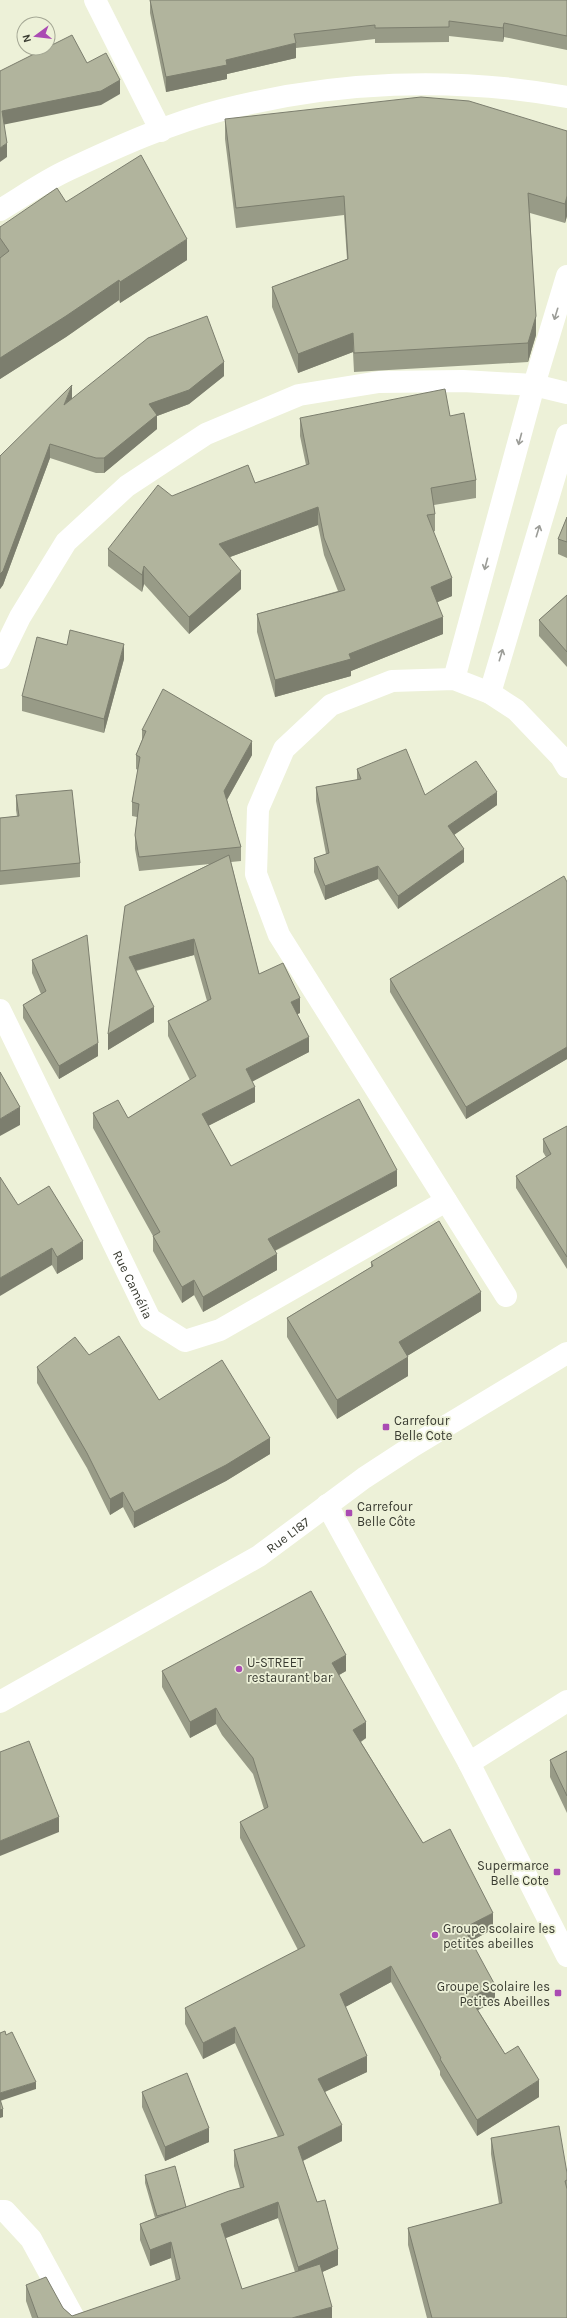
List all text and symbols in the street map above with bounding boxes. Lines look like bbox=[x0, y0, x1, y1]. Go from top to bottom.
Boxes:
north arrow bbox=[16, 16, 56, 56]
text: N bbox=[20, 33, 34, 44]
one-way arrow bbox=[552, 307, 559, 320]
one-way arrow bbox=[516, 432, 523, 445]
one-way arrow bbox=[535, 525, 542, 538]
one-way arrow bbox=[481, 557, 489, 570]
one-way arrow bbox=[498, 649, 505, 662]
street label: Rue Camélia bbox=[110, 1248, 156, 1321]
place label: Carrefour Belle Cote bbox=[394, 1413, 453, 1443]
marker: Carrefour Belle Cote bbox=[381, 1422, 391, 1432]
place label: Carrefour Belle Côte bbox=[357, 1499, 416, 1529]
marker: Carrefour Belle Côte bbox=[344, 1508, 354, 1518]
street label: Rue L187 bbox=[263, 1514, 312, 1556]
place label: U-STREET restaurant bar bbox=[247, 1655, 333, 1685]
marker: U-STREET restaurant bar bbox=[234, 1664, 244, 1674]
place label: Supermarce Belle Cote bbox=[477, 1858, 549, 1888]
marker: Supermarce Belle Cote bbox=[552, 1867, 562, 1877]
place label: Groupe scolaire les petites abeilles bbox=[443, 1921, 556, 1951]
marker: Groupe scolaire les petites abeilles bbox=[430, 1930, 440, 1940]
place label: Groupe Scolaire les Petites Abeilles bbox=[437, 1979, 550, 2009]
marker: Groupe Scolaire les Petites Abeilles bbox=[553, 1988, 563, 1998]

